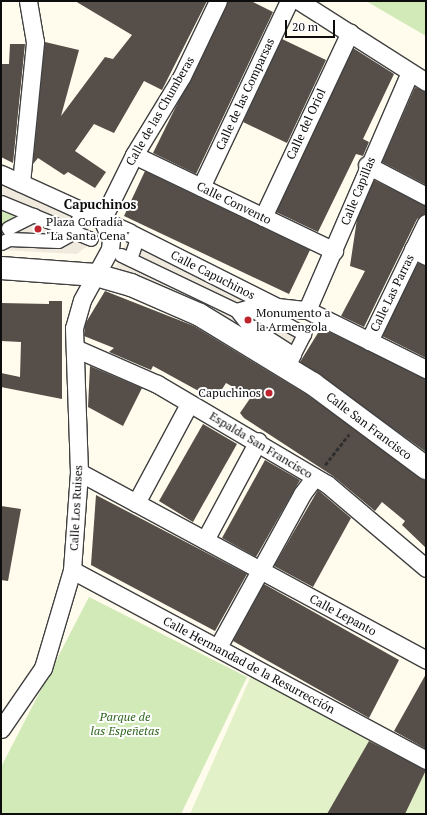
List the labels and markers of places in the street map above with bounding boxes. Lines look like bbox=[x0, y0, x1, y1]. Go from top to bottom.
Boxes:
place label: Plaza Cofradía "La Santa Cena" bbox=[46, 215, 130, 243]
marker: Plaza Cofradía "La Santa Cena" bbox=[33, 224, 43, 234]
place label: Monumento a la Armengola bbox=[256, 306, 331, 334]
marker: Monumento a la Armengola bbox=[243, 315, 253, 325]
place label: Capuchinos bbox=[198, 386, 261, 400]
marker: Capuchinos bbox=[264, 388, 274, 398]

